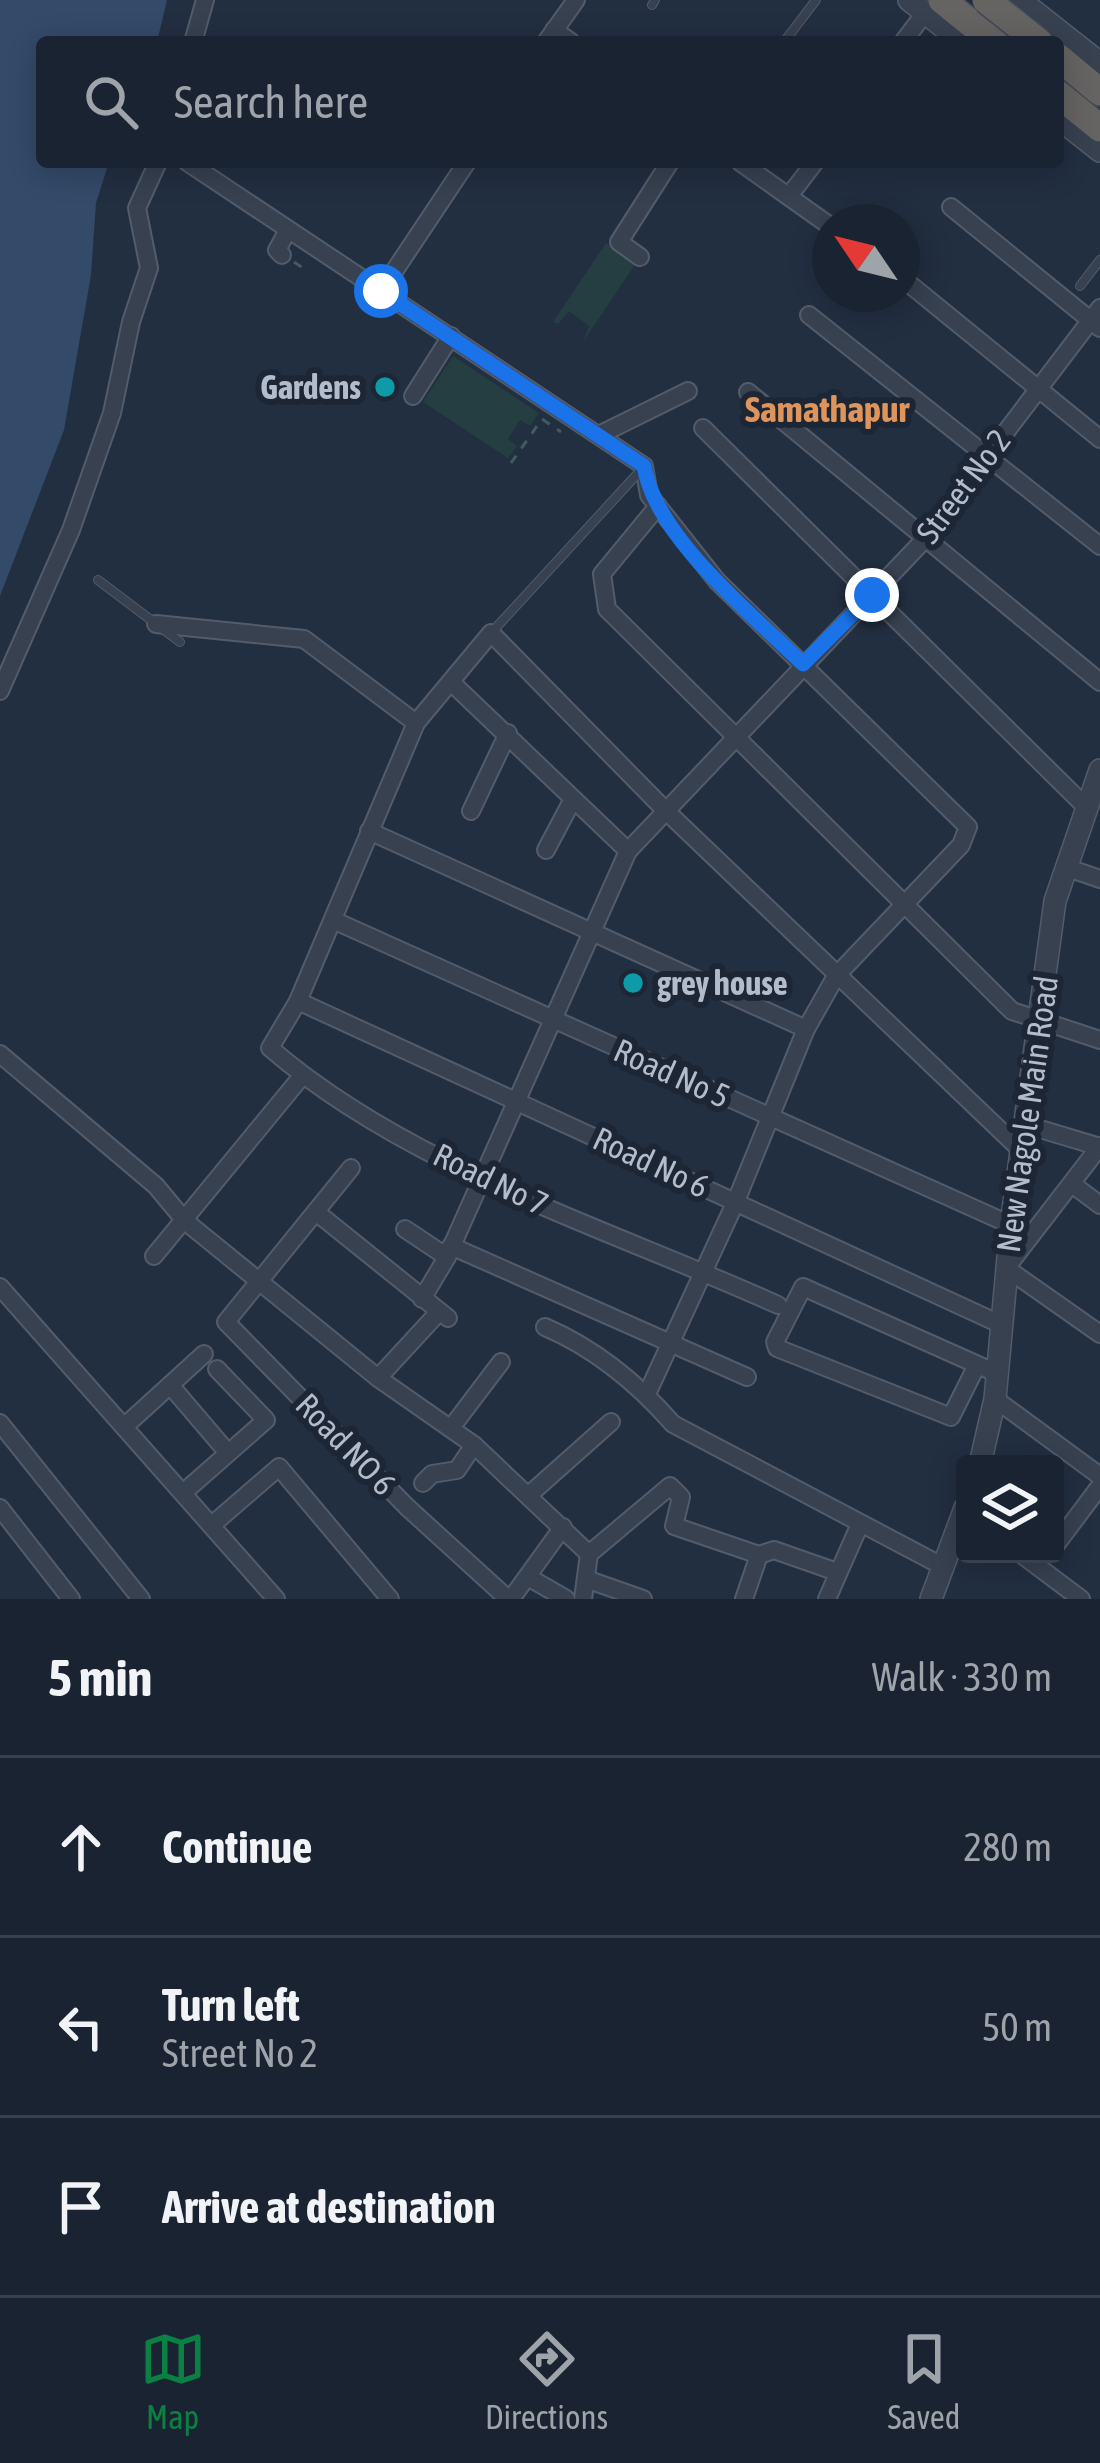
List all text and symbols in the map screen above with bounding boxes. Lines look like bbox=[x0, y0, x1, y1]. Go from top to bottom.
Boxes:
search box bbox=[36, 36, 1064, 168]
icon: search bbox=[78, 69, 144, 135]
text: Search here bbox=[174, 76, 368, 128]
north arrow bbox=[812, 204, 920, 312]
route start bbox=[354, 264, 408, 318]
place label: Gardens bbox=[260, 368, 361, 406]
marker: Gardens bbox=[372, 374, 398, 400]
district label: Samathapur bbox=[745, 388, 910, 430]
street label: Street No 2 bbox=[908, 422, 1018, 550]
route end bbox=[845, 568, 899, 622]
place label: grey house bbox=[657, 964, 788, 1002]
marker: grey house bbox=[620, 970, 646, 996]
street label: New Nagole Main Road bbox=[989, 973, 1065, 1255]
street label: Road No 5 bbox=[608, 1031, 736, 1115]
street label: Road No 6 bbox=[587, 1119, 715, 1205]
street label: Road No 7 bbox=[428, 1135, 554, 1223]
street label: Road NO 6 bbox=[288, 1385, 404, 1503]
map controls bbox=[956, 1455, 1064, 1563]
button: layers bbox=[956, 1455, 1064, 1563]
text: 5 min bbox=[48, 1648, 152, 1707]
text: Walk · 330 m bbox=[872, 1655, 1052, 1699]
icon: ahead bbox=[48, 1814, 114, 1880]
text: Continue bbox=[162, 1821, 313, 1873]
text: 280 m bbox=[964, 1825, 1052, 1869]
text: Turn left bbox=[162, 1979, 300, 2031]
icon: left bbox=[48, 1994, 114, 2060]
text: 50 m bbox=[982, 2005, 1052, 2049]
text: Street No 2 bbox=[162, 2031, 318, 2075]
icon: arrive bbox=[48, 2174, 114, 2240]
text: Arrive at destination bbox=[162, 2181, 496, 2233]
tab: Map bbox=[140, 2326, 206, 2436]
tab: Directions bbox=[485, 2326, 608, 2436]
tab: Saved bbox=[887, 2326, 960, 2436]

